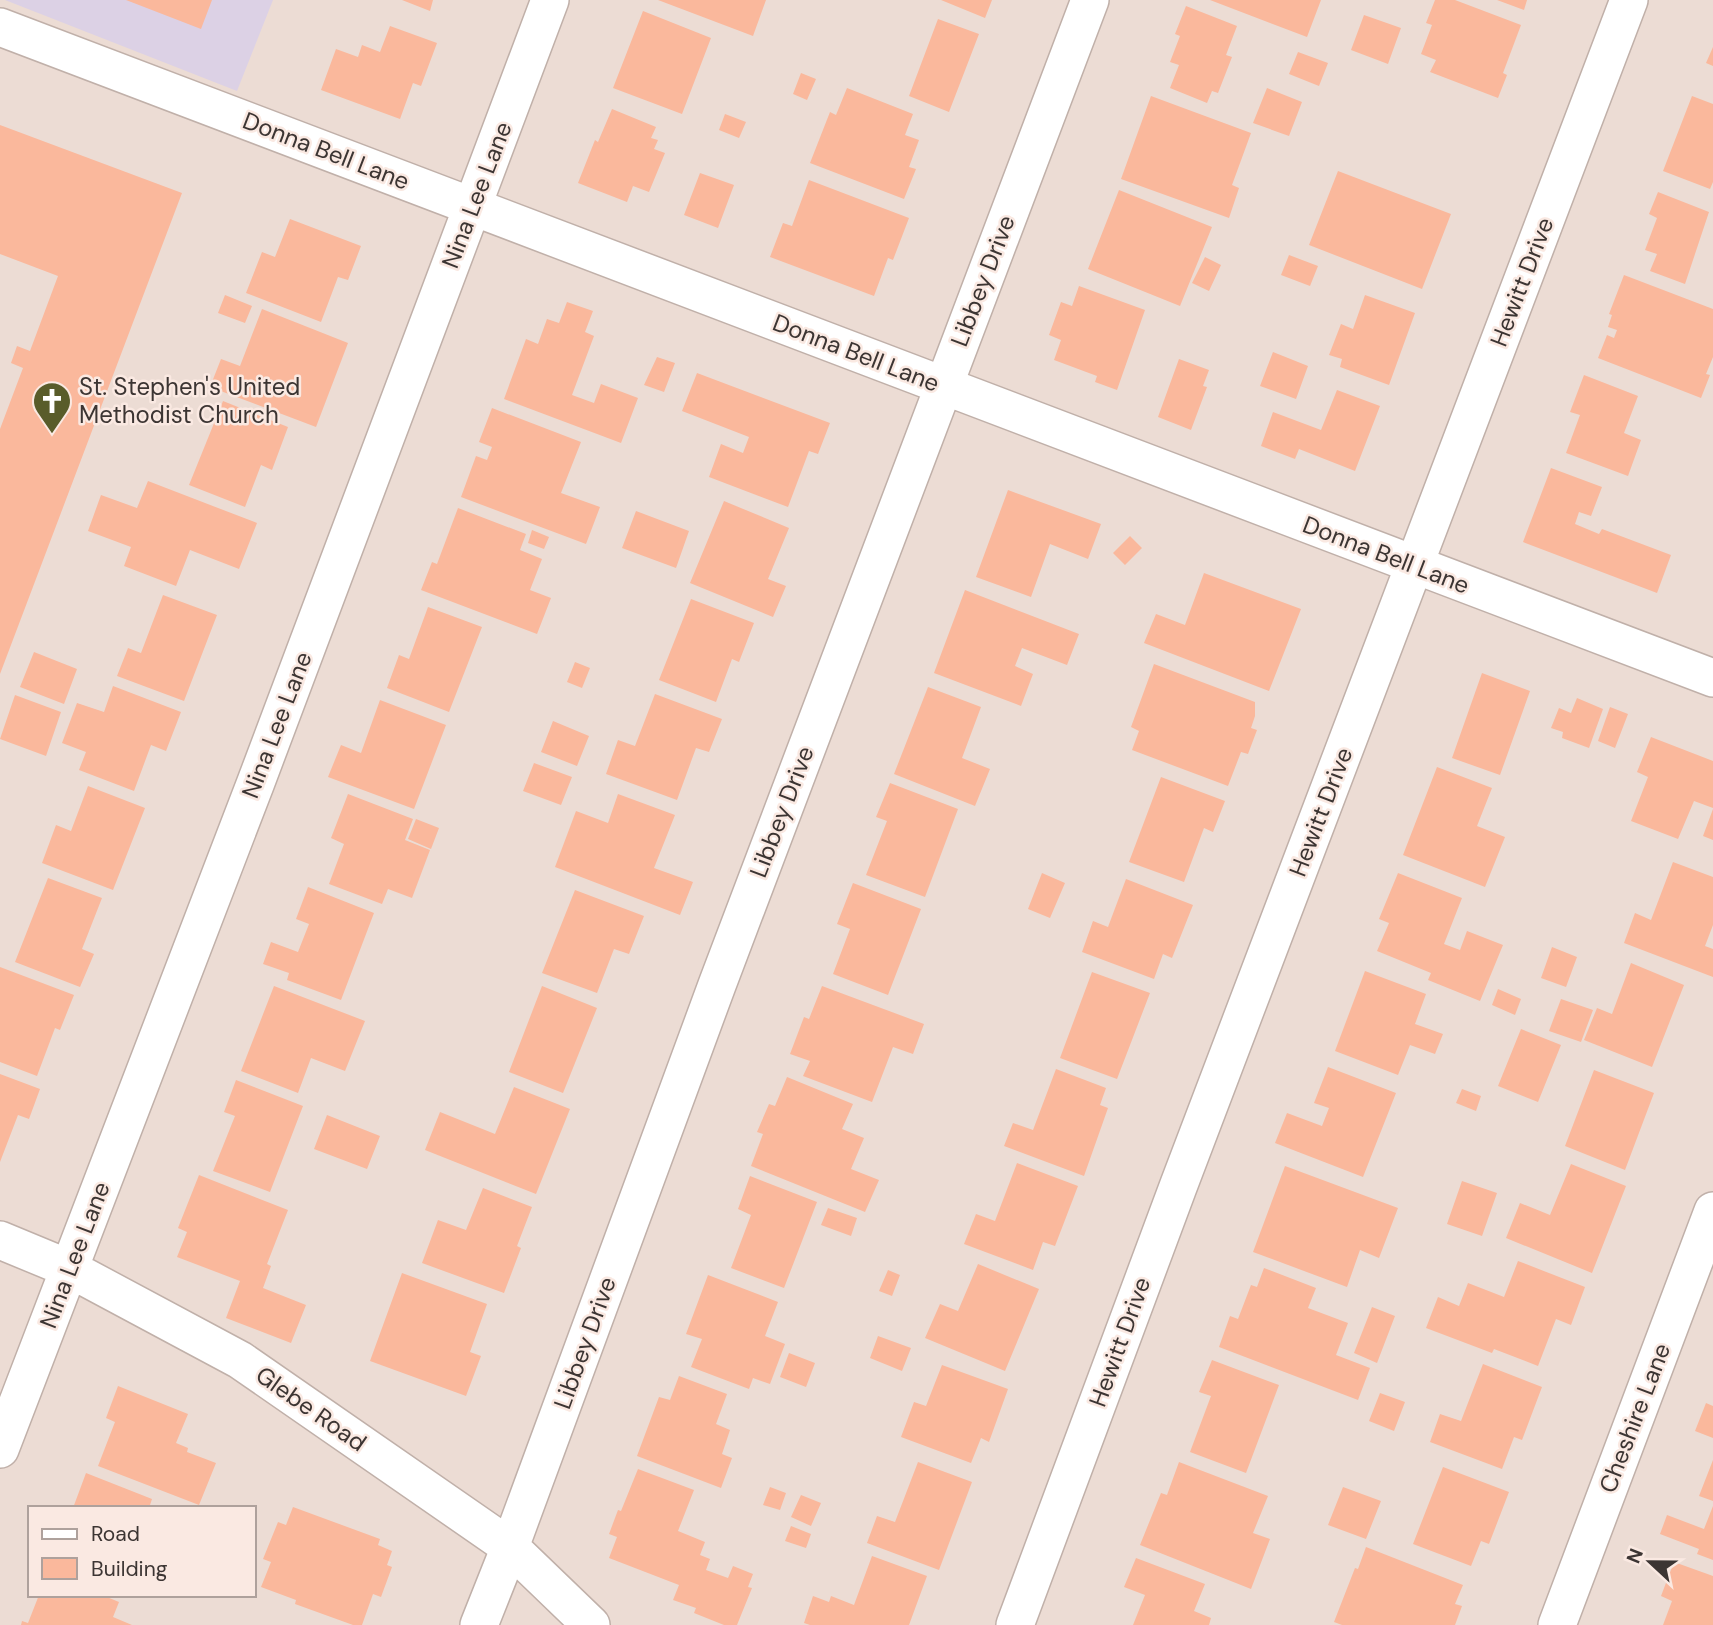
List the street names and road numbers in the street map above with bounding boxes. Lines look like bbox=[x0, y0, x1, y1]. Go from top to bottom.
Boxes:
street label: Donna Bell Lane bbox=[238, 105, 414, 197]
street label: Nina Lee Lane bbox=[434, 117, 519, 272]
street label: Libbey Drive bbox=[943, 211, 1022, 351]
street label: Hewitt Drive bbox=[1483, 213, 1560, 351]
street label: Donna Bell Lane bbox=[768, 307, 944, 399]
street label: Donna Bell Lane bbox=[1298, 509, 1474, 601]
street label: Nina Lee Lane bbox=[234, 647, 319, 802]
street label: Libbey Drive bbox=[742, 742, 821, 882]
street label: Hewitt Drive bbox=[1282, 743, 1359, 881]
street label: Nina Lee Lane bbox=[32, 1177, 117, 1332]
street label: Libbey Drive bbox=[546, 1273, 623, 1413]
street label: Hewitt Drive bbox=[1082, 1273, 1157, 1411]
street label: Cheshire Lane bbox=[1592, 1339, 1677, 1497]
street label: Glebe Road bbox=[250, 1359, 373, 1458]

